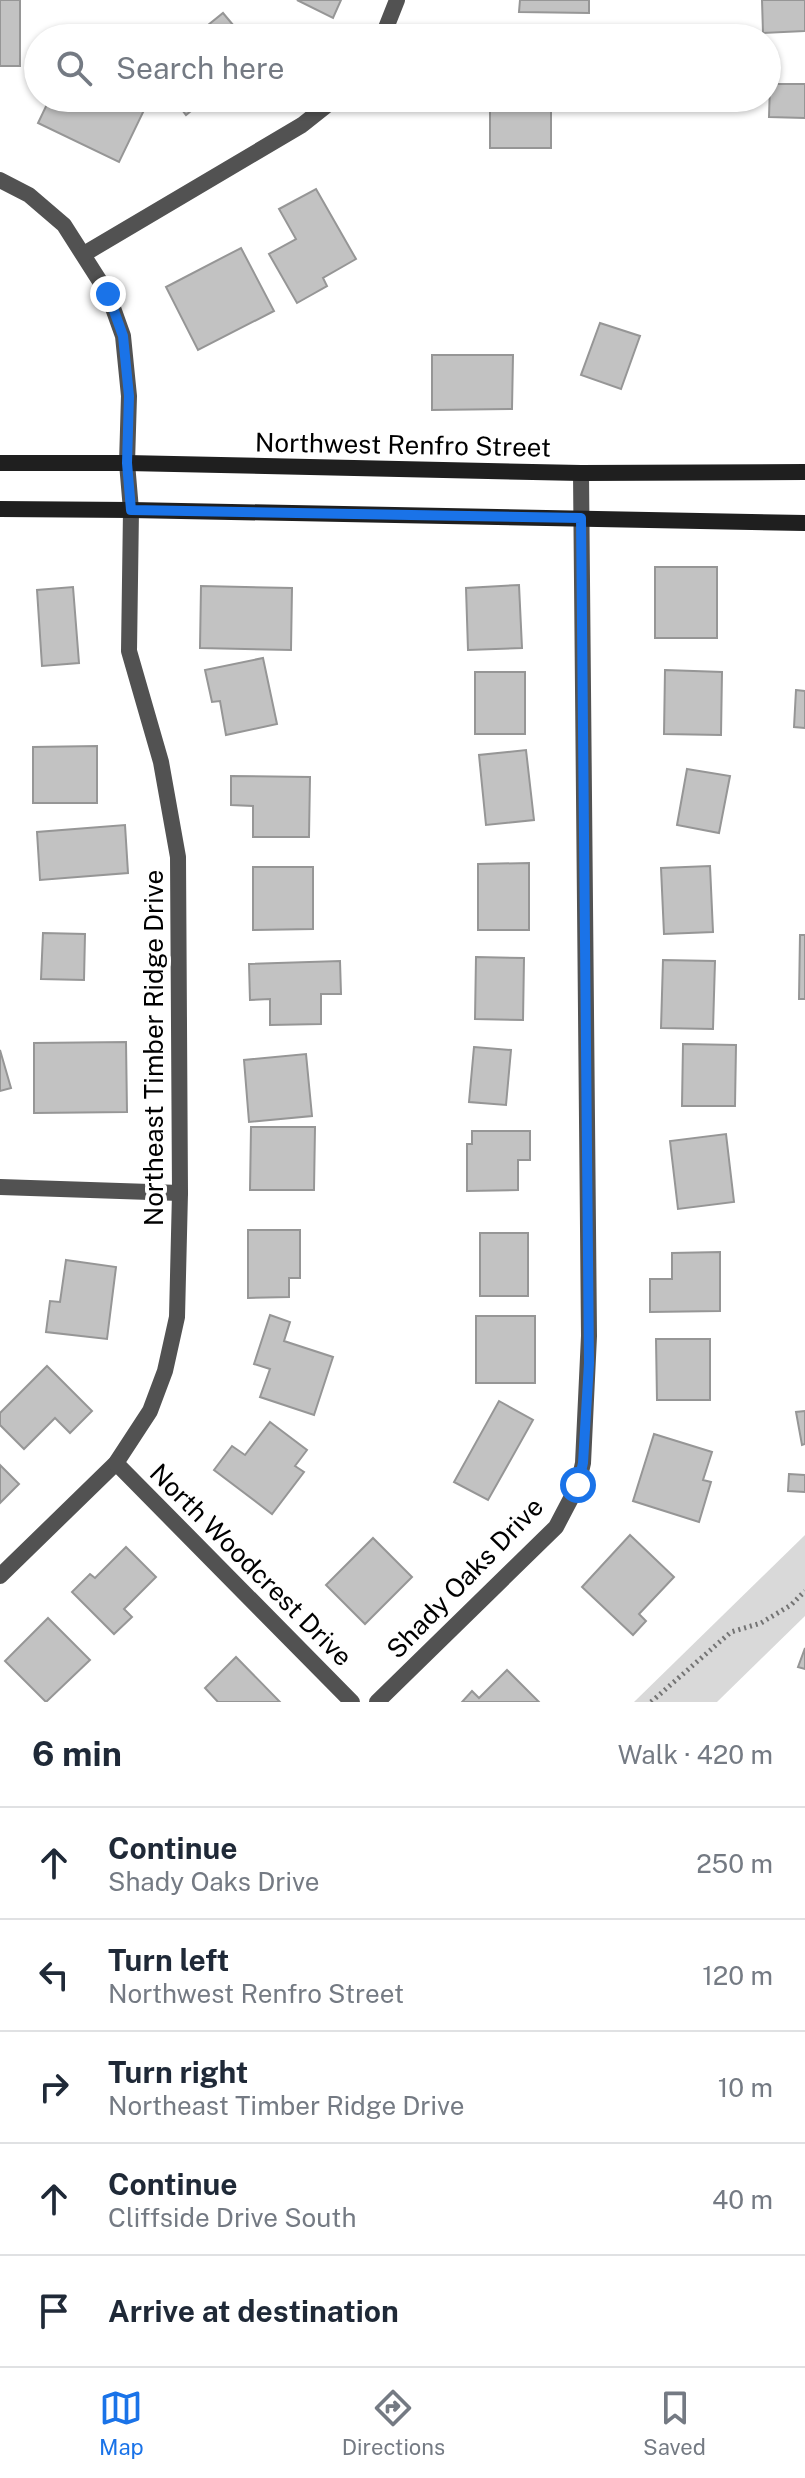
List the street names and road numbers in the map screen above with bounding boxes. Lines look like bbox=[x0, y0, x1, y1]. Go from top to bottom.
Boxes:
street label: Northwest Renfro Street bbox=[255, 426, 551, 463]
street label: Northeast Timber Ridge Drive bbox=[138, 870, 169, 1226]
street label: North Woodcrest Drive bbox=[144, 1457, 359, 1672]
street label: Shady Oaks Drive bbox=[380, 1491, 549, 1664]

